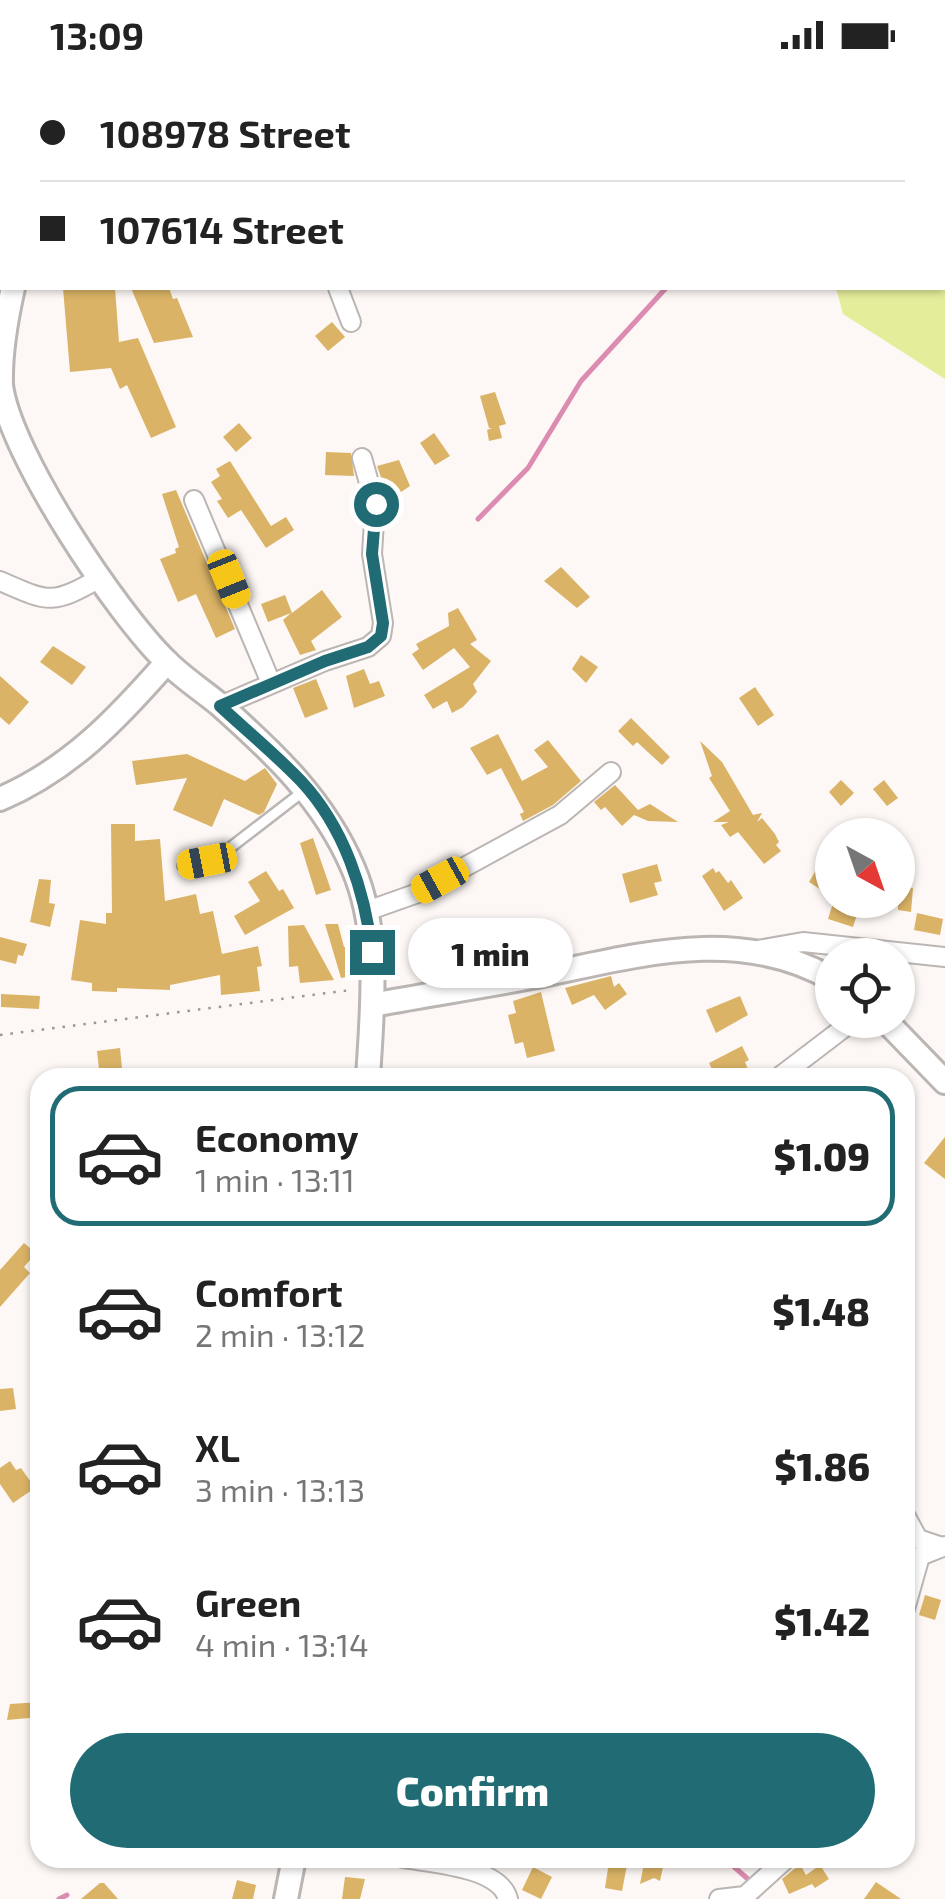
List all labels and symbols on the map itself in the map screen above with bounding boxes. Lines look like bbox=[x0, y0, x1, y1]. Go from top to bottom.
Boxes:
route start bbox=[354, 482, 399, 527]
car bbox=[204, 546, 254, 612]
north arrow bbox=[815, 818, 915, 918]
car bbox=[175, 841, 239, 881]
car bbox=[406, 852, 474, 908]
callout: 1 min bbox=[407, 917, 572, 987]
route end bbox=[350, 930, 395, 975]

